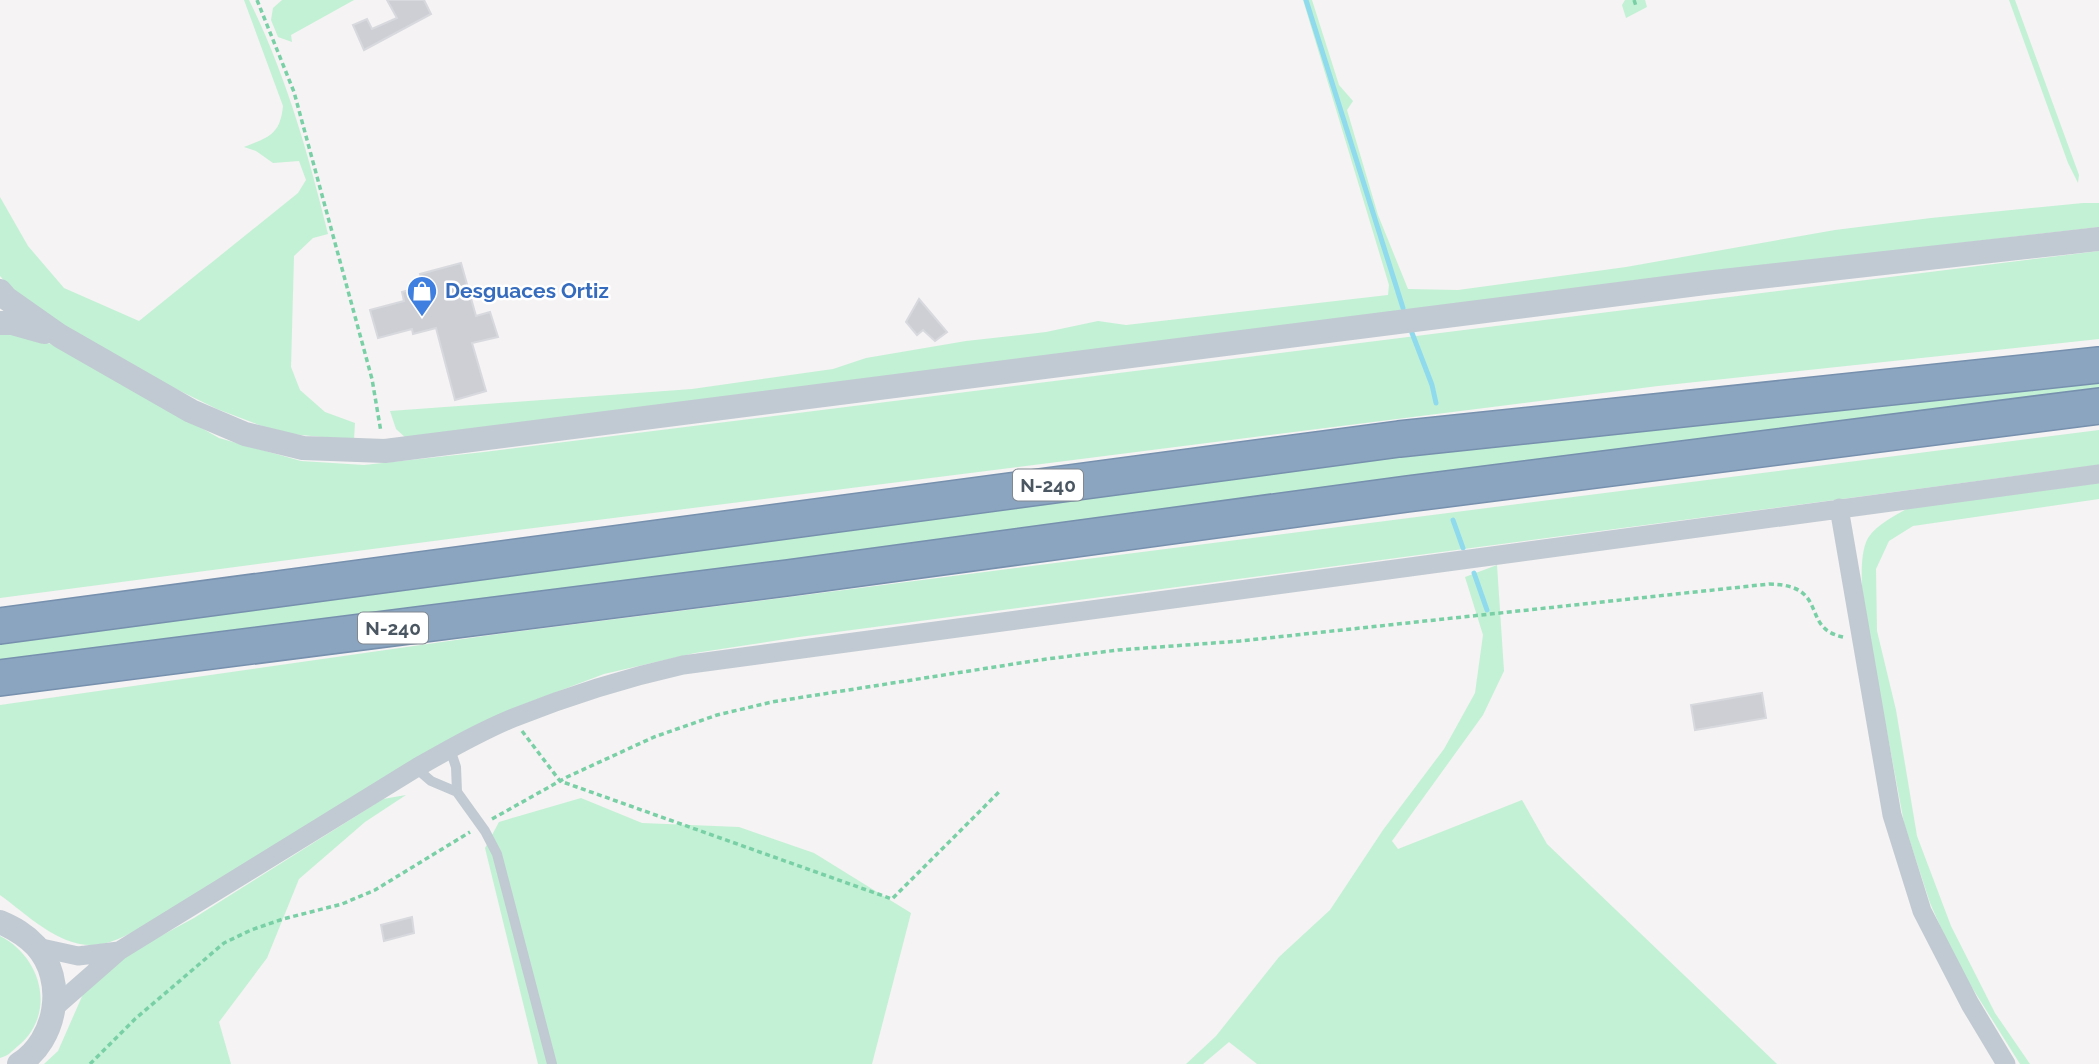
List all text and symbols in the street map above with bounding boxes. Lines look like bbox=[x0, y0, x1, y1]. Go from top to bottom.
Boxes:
shop icon: Desguaces Ortiz bbox=[405, 274, 439, 318]
place label: Desguaces Ortiz bbox=[445, 278, 609, 303]
road number: N-240 bbox=[1013, 470, 1083, 500]
road number: N-240 bbox=[358, 612, 428, 643]

